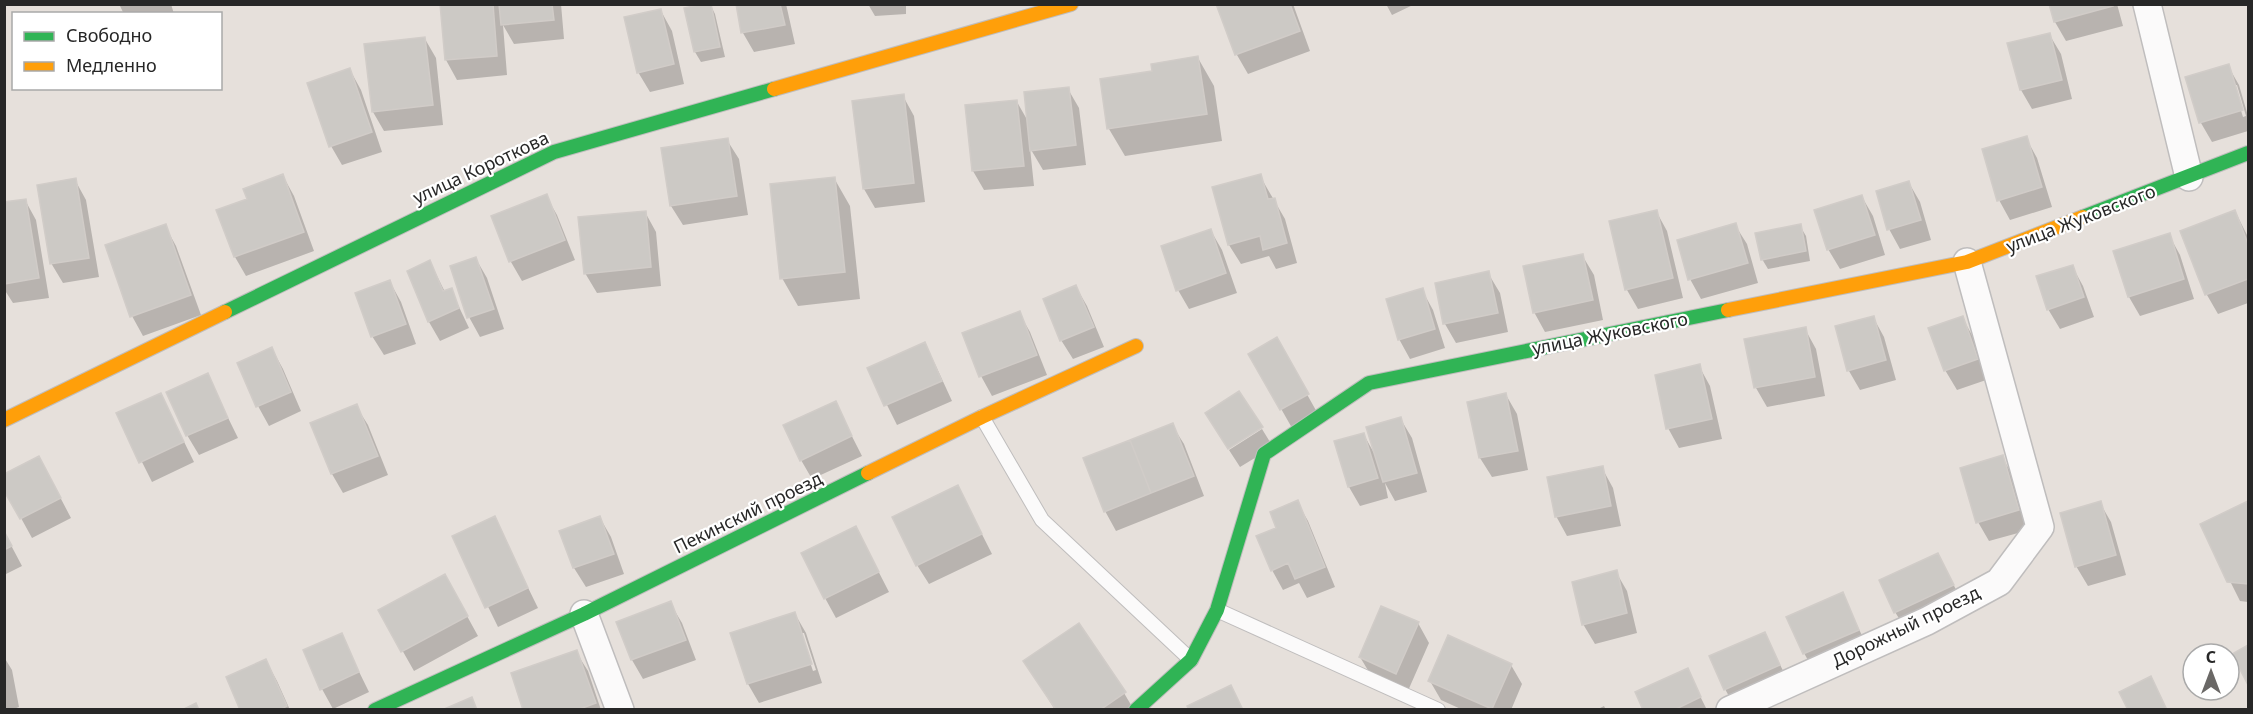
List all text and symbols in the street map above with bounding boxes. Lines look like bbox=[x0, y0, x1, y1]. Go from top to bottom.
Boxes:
legend bbox=[12, 12, 222, 90]
text: Свободно bbox=[66, 23, 152, 47]
text: Медленно bbox=[66, 53, 157, 77]
street label: улица Короткова bbox=[409, 125, 552, 209]
street label: улица Жуковского bbox=[2003, 179, 2159, 258]
street label: улица Жуковского bbox=[1530, 306, 1690, 360]
street label: Пекинский проезд bbox=[669, 466, 826, 559]
street label: Дорожный проезд bbox=[1828, 580, 1983, 672]
north arrow bbox=[2181, 642, 2241, 702]
text: С bbox=[2206, 646, 2216, 668]

